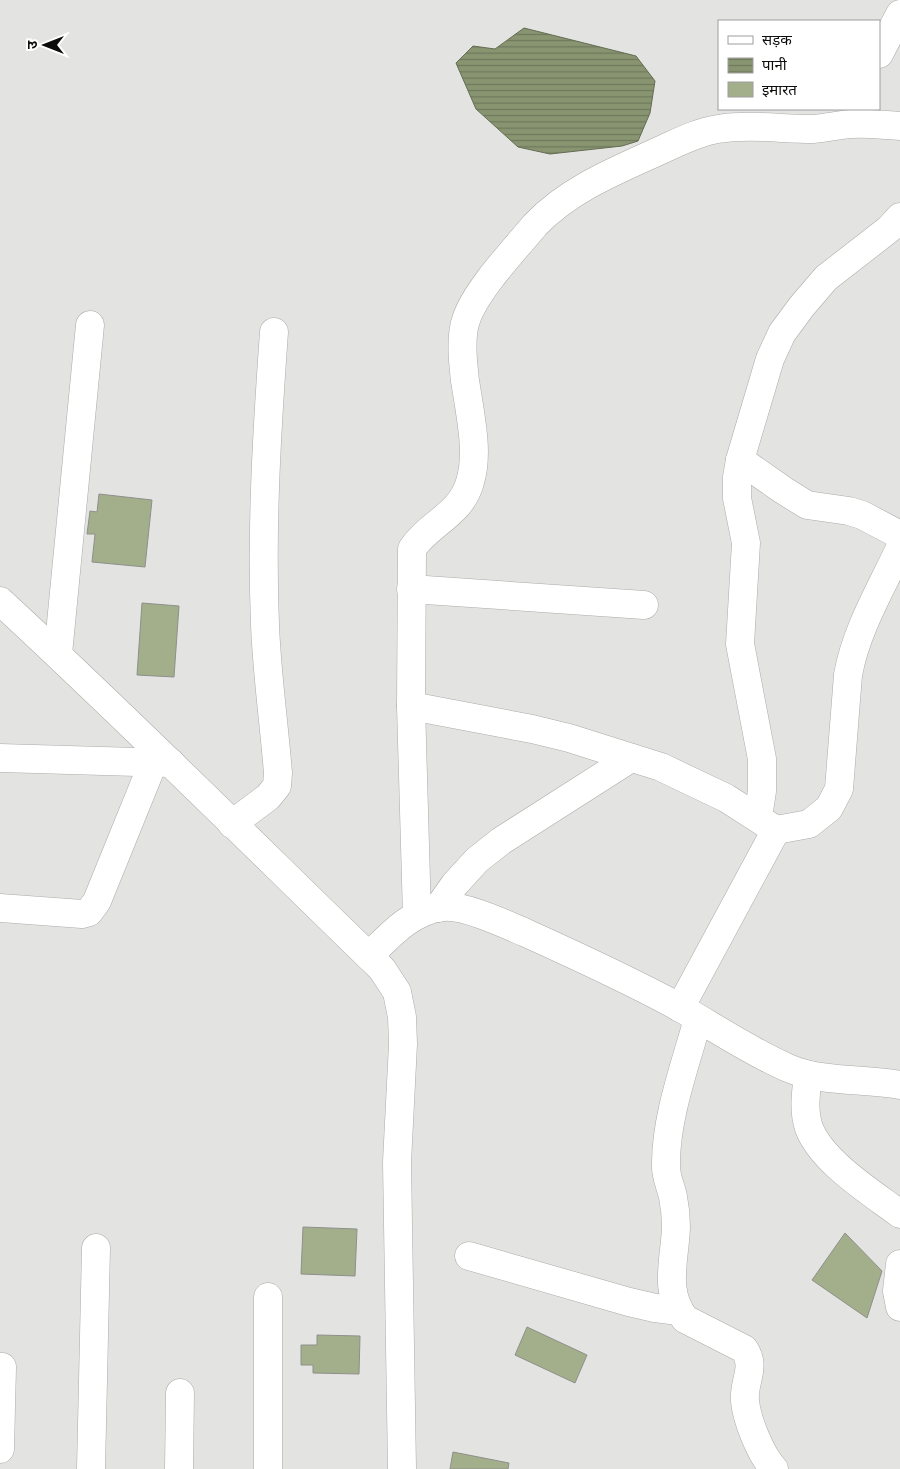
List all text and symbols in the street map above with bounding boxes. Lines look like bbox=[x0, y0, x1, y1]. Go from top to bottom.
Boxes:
north arrow bbox=[20, 20, 70, 70]
legend bbox=[718, 20, 880, 110]
text: सड़क bbox=[762, 32, 792, 51]
text: उ bbox=[25, 40, 42, 49]
text: पानी bbox=[762, 57, 788, 76]
text: इमारत bbox=[762, 82, 797, 101]

